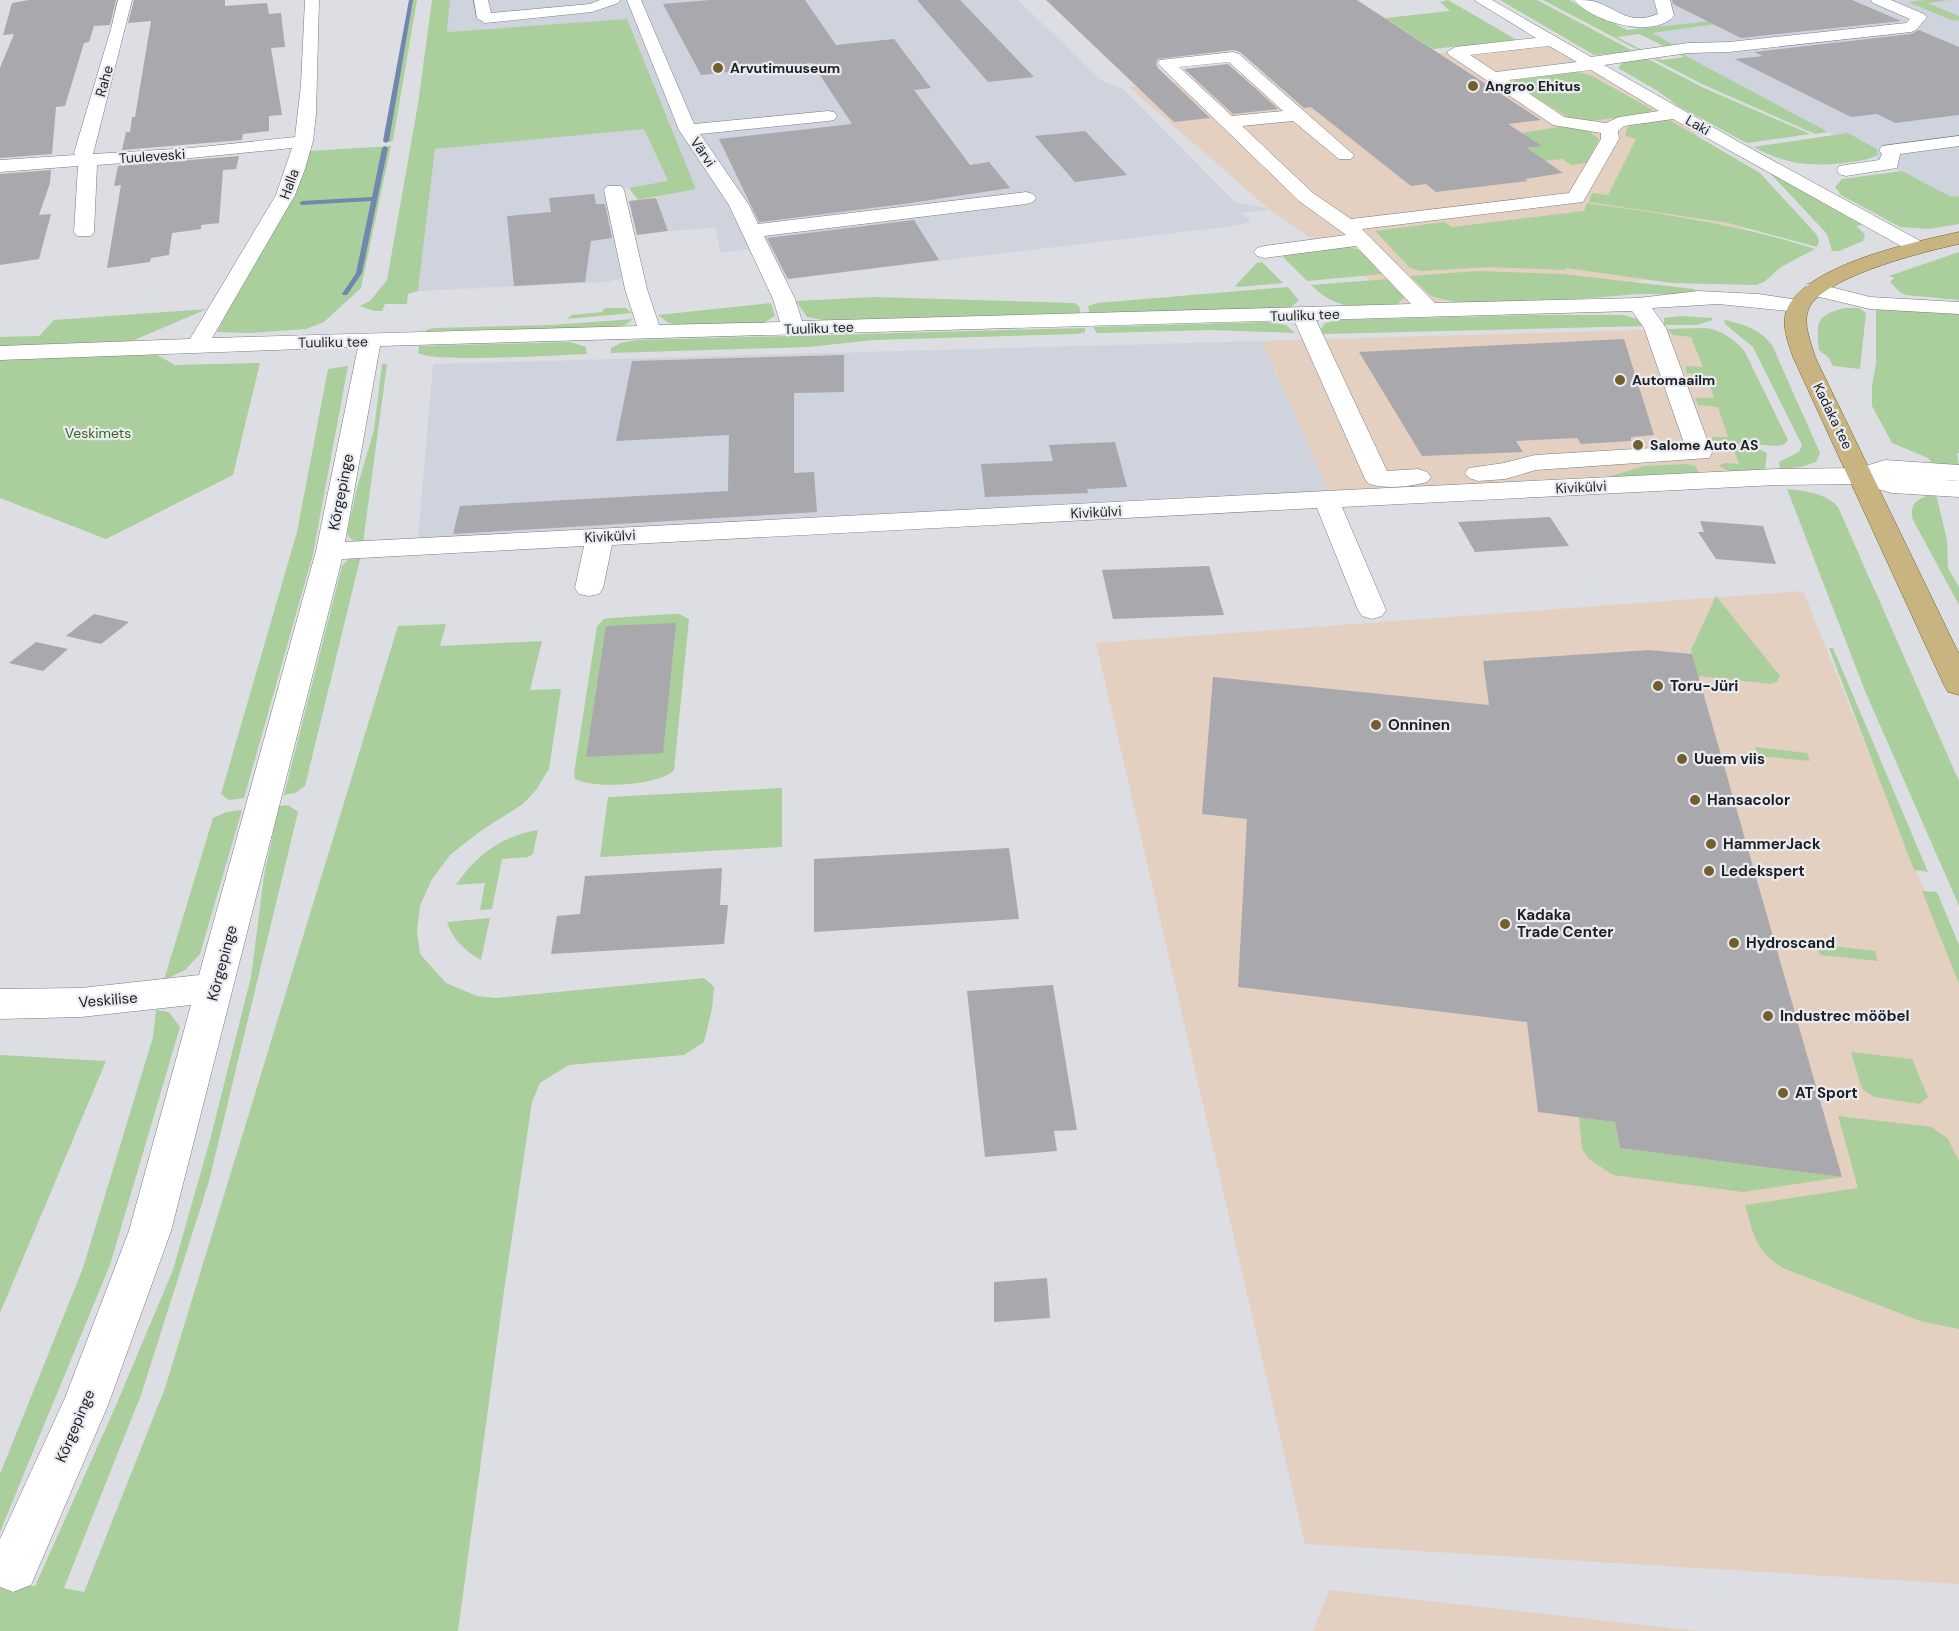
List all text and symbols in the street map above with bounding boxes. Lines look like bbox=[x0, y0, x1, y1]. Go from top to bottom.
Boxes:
place label: Arvutimuuseum bbox=[730, 59, 840, 77]
marker: Arvutimuuseum bbox=[711, 61, 725, 75]
street label: Rahe bbox=[91, 63, 117, 99]
place label: Angroo Ehitus bbox=[1485, 77, 1581, 95]
marker: Angroo Ehitus bbox=[1466, 79, 1480, 93]
street label: Laki bbox=[1682, 111, 1714, 139]
street label: Värvi bbox=[687, 134, 719, 170]
street label: Tuuleveski bbox=[118, 145, 186, 167]
street label: Halla bbox=[275, 166, 303, 202]
street label: Tuuliku tee bbox=[1270, 305, 1340, 325]
street label: Tuuliku tee bbox=[784, 318, 854, 338]
street label: Tuuliku tee bbox=[298, 332, 368, 352]
place label: Automaailm bbox=[1632, 371, 1715, 389]
marker: Automaailm bbox=[1613, 373, 1627, 387]
street label: Kadaka tee bbox=[1809, 380, 1857, 452]
park label: Veskimets bbox=[65, 424, 131, 442]
place label: Salome Auto AS bbox=[1650, 436, 1758, 454]
marker: Salome Auto AS bbox=[1631, 438, 1645, 452]
street label: Kõrgepinge bbox=[324, 452, 358, 532]
street label: Kivikülvi bbox=[1555, 477, 1607, 497]
street label: Kivikülvi bbox=[1070, 502, 1122, 522]
street label: Kivikülvi bbox=[584, 526, 636, 546]
place label: Toru-Jüri bbox=[1670, 676, 1738, 696]
marker: Toru-Jüri bbox=[1651, 679, 1665, 693]
place label: Onninen bbox=[1388, 715, 1450, 735]
marker: Onninen bbox=[1369, 718, 1383, 732]
place label: Uuem viis bbox=[1694, 749, 1765, 769]
marker: Uuem viis bbox=[1675, 752, 1689, 766]
place label: Hansacolor bbox=[1707, 790, 1790, 810]
marker: Hansacolor bbox=[1688, 793, 1702, 807]
place label: HammerJack bbox=[1723, 834, 1821, 854]
marker: HammerJack bbox=[1704, 837, 1718, 851]
place label: Ledekspert bbox=[1721, 861, 1805, 881]
marker: Ledekspert bbox=[1702, 864, 1716, 878]
place label: Kadaka Trade Center bbox=[1517, 905, 1613, 942]
marker: Kadaka Trade Center bbox=[1498, 917, 1512, 931]
street label: Kõrgepinge bbox=[202, 923, 242, 1003]
place label: Hydroscand bbox=[1746, 933, 1835, 953]
marker: Hydroscand bbox=[1727, 936, 1741, 950]
street label: Veskilise bbox=[78, 987, 138, 1013]
place label: Industrec mööbel bbox=[1780, 1006, 1910, 1026]
marker: Industrec mööbel bbox=[1761, 1009, 1775, 1023]
place label: AT Sport bbox=[1795, 1083, 1858, 1103]
marker: AT Sport bbox=[1776, 1086, 1790, 1100]
street label: Kõrgepinge bbox=[51, 1387, 99, 1465]

